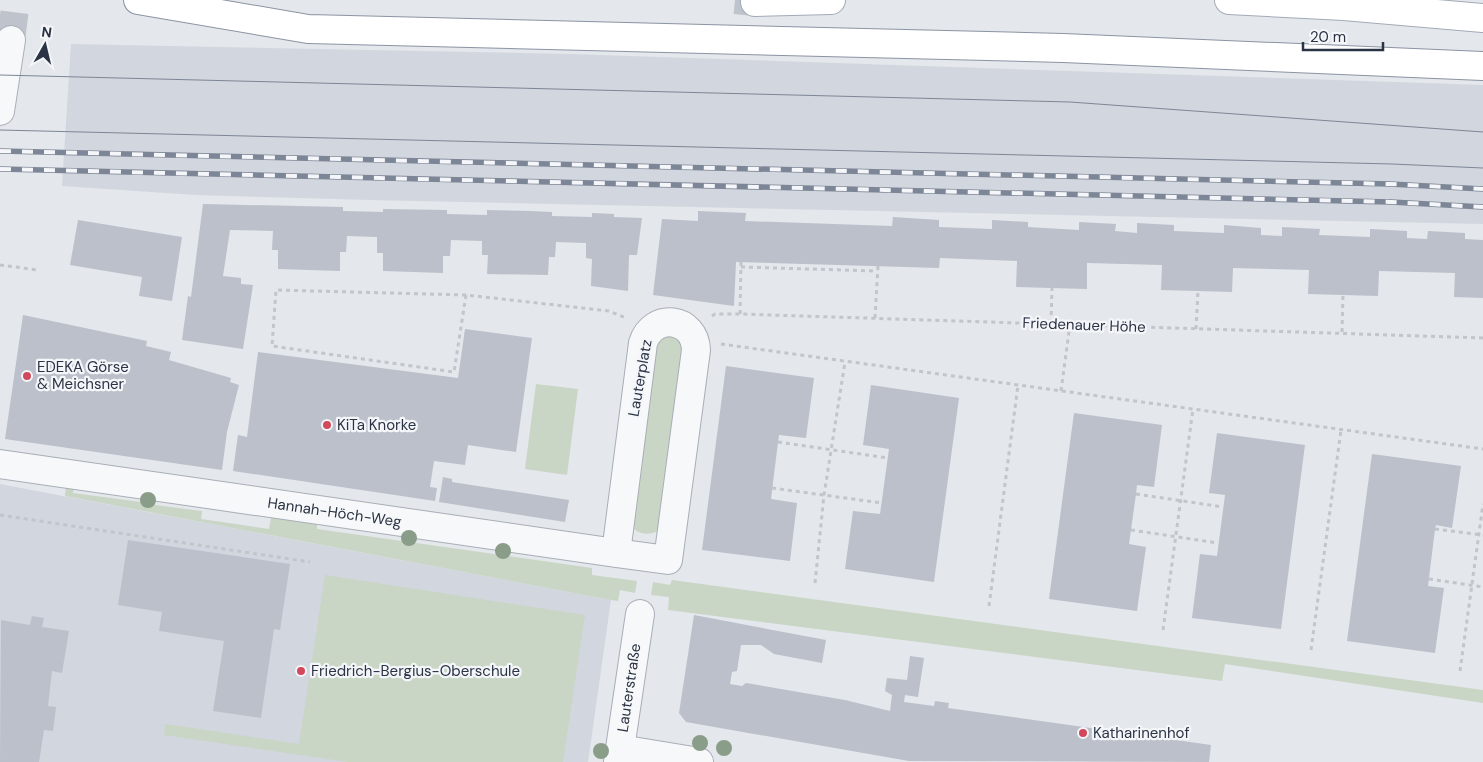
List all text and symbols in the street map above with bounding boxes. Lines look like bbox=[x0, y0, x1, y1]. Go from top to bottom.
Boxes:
north arrow bbox=[20, 20, 70, 70]
scale bar bbox=[1303, 20, 1383, 52]
text: N bbox=[40, 23, 53, 42]
text: 20 m bbox=[1310, 27, 1346, 47]
street label: Friedenauer Höhe bbox=[1022, 313, 1146, 337]
street label: Lauterplatz bbox=[623, 338, 657, 418]
place label: EDEKA Görse & Meichsner bbox=[37, 357, 129, 394]
marker: EDEKA Görse & Meichsner bbox=[21, 370, 33, 382]
place label: KiTa Knorke bbox=[337, 415, 416, 435]
marker: KiTa Knorke bbox=[321, 419, 333, 431]
street label: Hannah-Höch-Weg bbox=[266, 493, 403, 532]
street label: Lauterstraße bbox=[613, 642, 646, 734]
place label: Friedrich-Bergius-Oberschule bbox=[311, 661, 520, 681]
marker: Friedrich-Bergius-Oberschule bbox=[295, 665, 307, 677]
place label: Katharinenhof bbox=[1093, 723, 1190, 743]
marker: Katharinenhof bbox=[1077, 727, 1089, 739]

